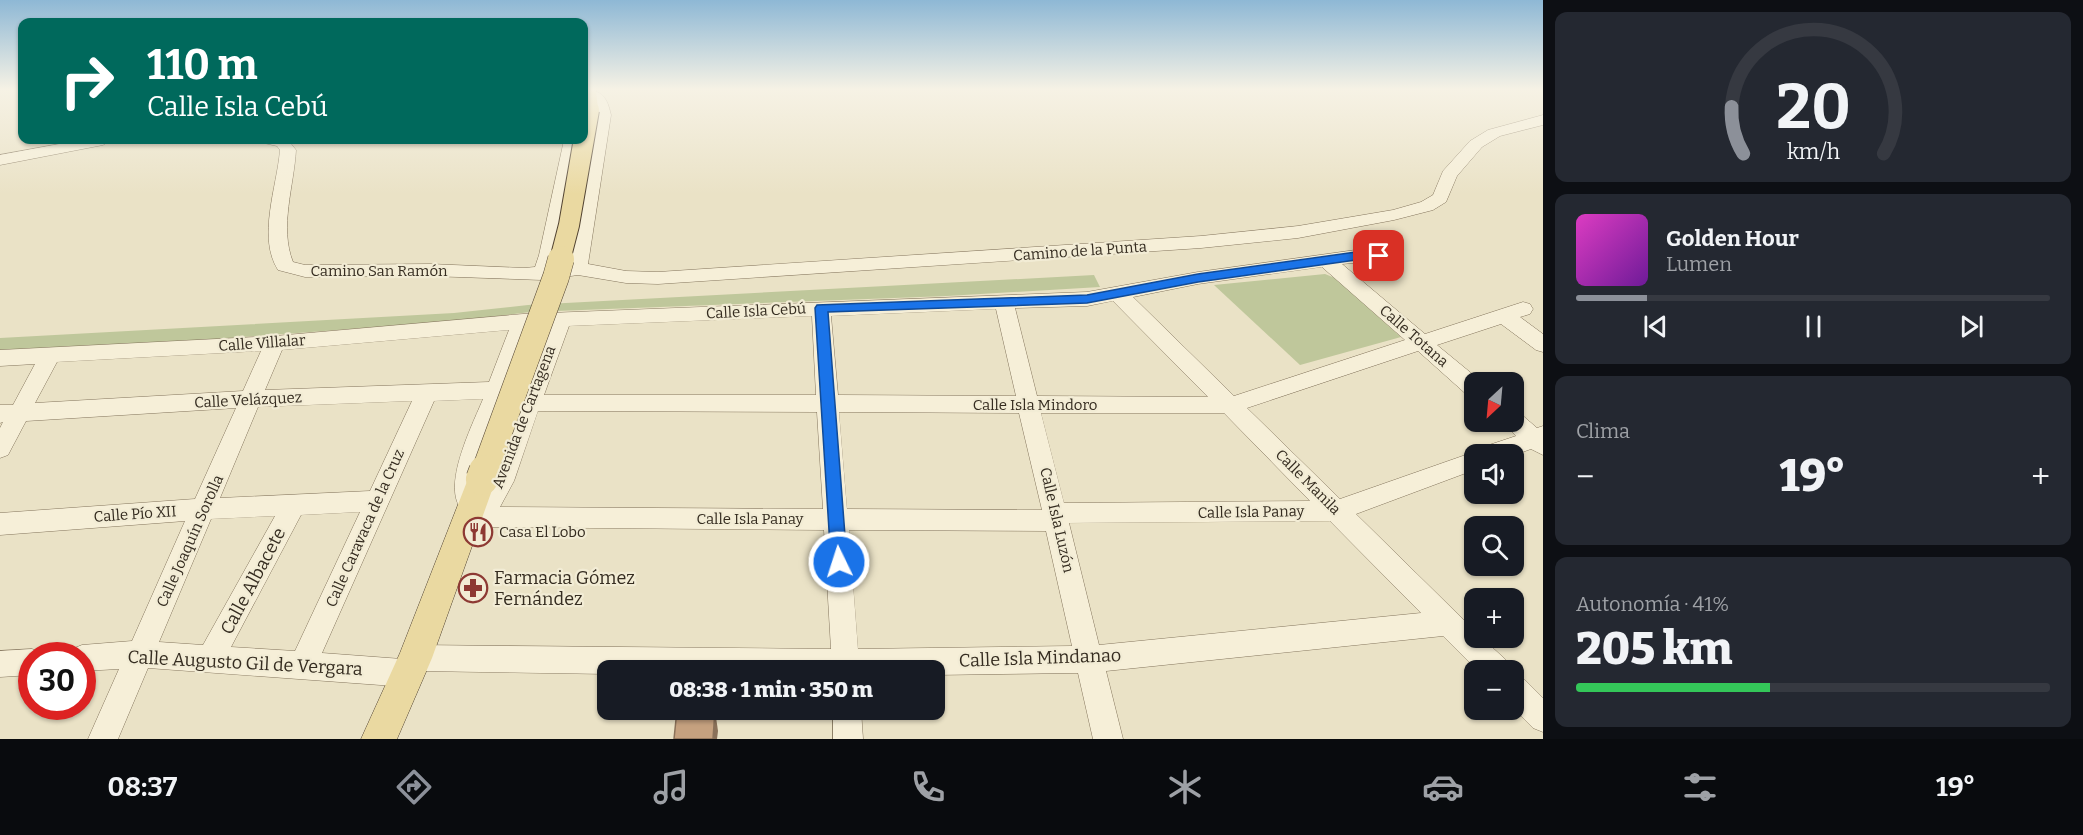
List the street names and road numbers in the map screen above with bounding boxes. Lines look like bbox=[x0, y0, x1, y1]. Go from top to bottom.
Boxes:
street label: Camino de la Punta bbox=[1013, 237, 1147, 265]
street label: Camino San Ramón bbox=[310, 262, 448, 280]
street label: Calle Isla Cebú bbox=[705, 299, 807, 323]
street label: Calle Totana bbox=[1376, 301, 1452, 371]
street label: Calle Villalar bbox=[218, 331, 306, 355]
street label: Avenida de Cartagena bbox=[488, 343, 560, 491]
street label: Calle Velázquez bbox=[194, 388, 302, 412]
street label: Calle Isla Mindoro bbox=[973, 396, 1097, 414]
street label: Calle Caravaca de la Cruz bbox=[322, 446, 408, 610]
street label: Calle Manila bbox=[1272, 446, 1344, 518]
street label: Calle Isla Luzón bbox=[1036, 466, 1078, 575]
street label: Calle Joaquín Sorolla bbox=[153, 472, 227, 610]
street label: Calle Pío XII bbox=[93, 502, 177, 526]
street label: Calle Isla Panay bbox=[1197, 502, 1305, 522]
street label: Calle Isla Panay bbox=[697, 510, 804, 528]
street label: Calle Albacete bbox=[216, 524, 290, 638]
street label: Calle Isla Mindanao bbox=[958, 644, 1122, 672]
street label: Calle Augusto Gil de Vergara bbox=[127, 646, 363, 680]

